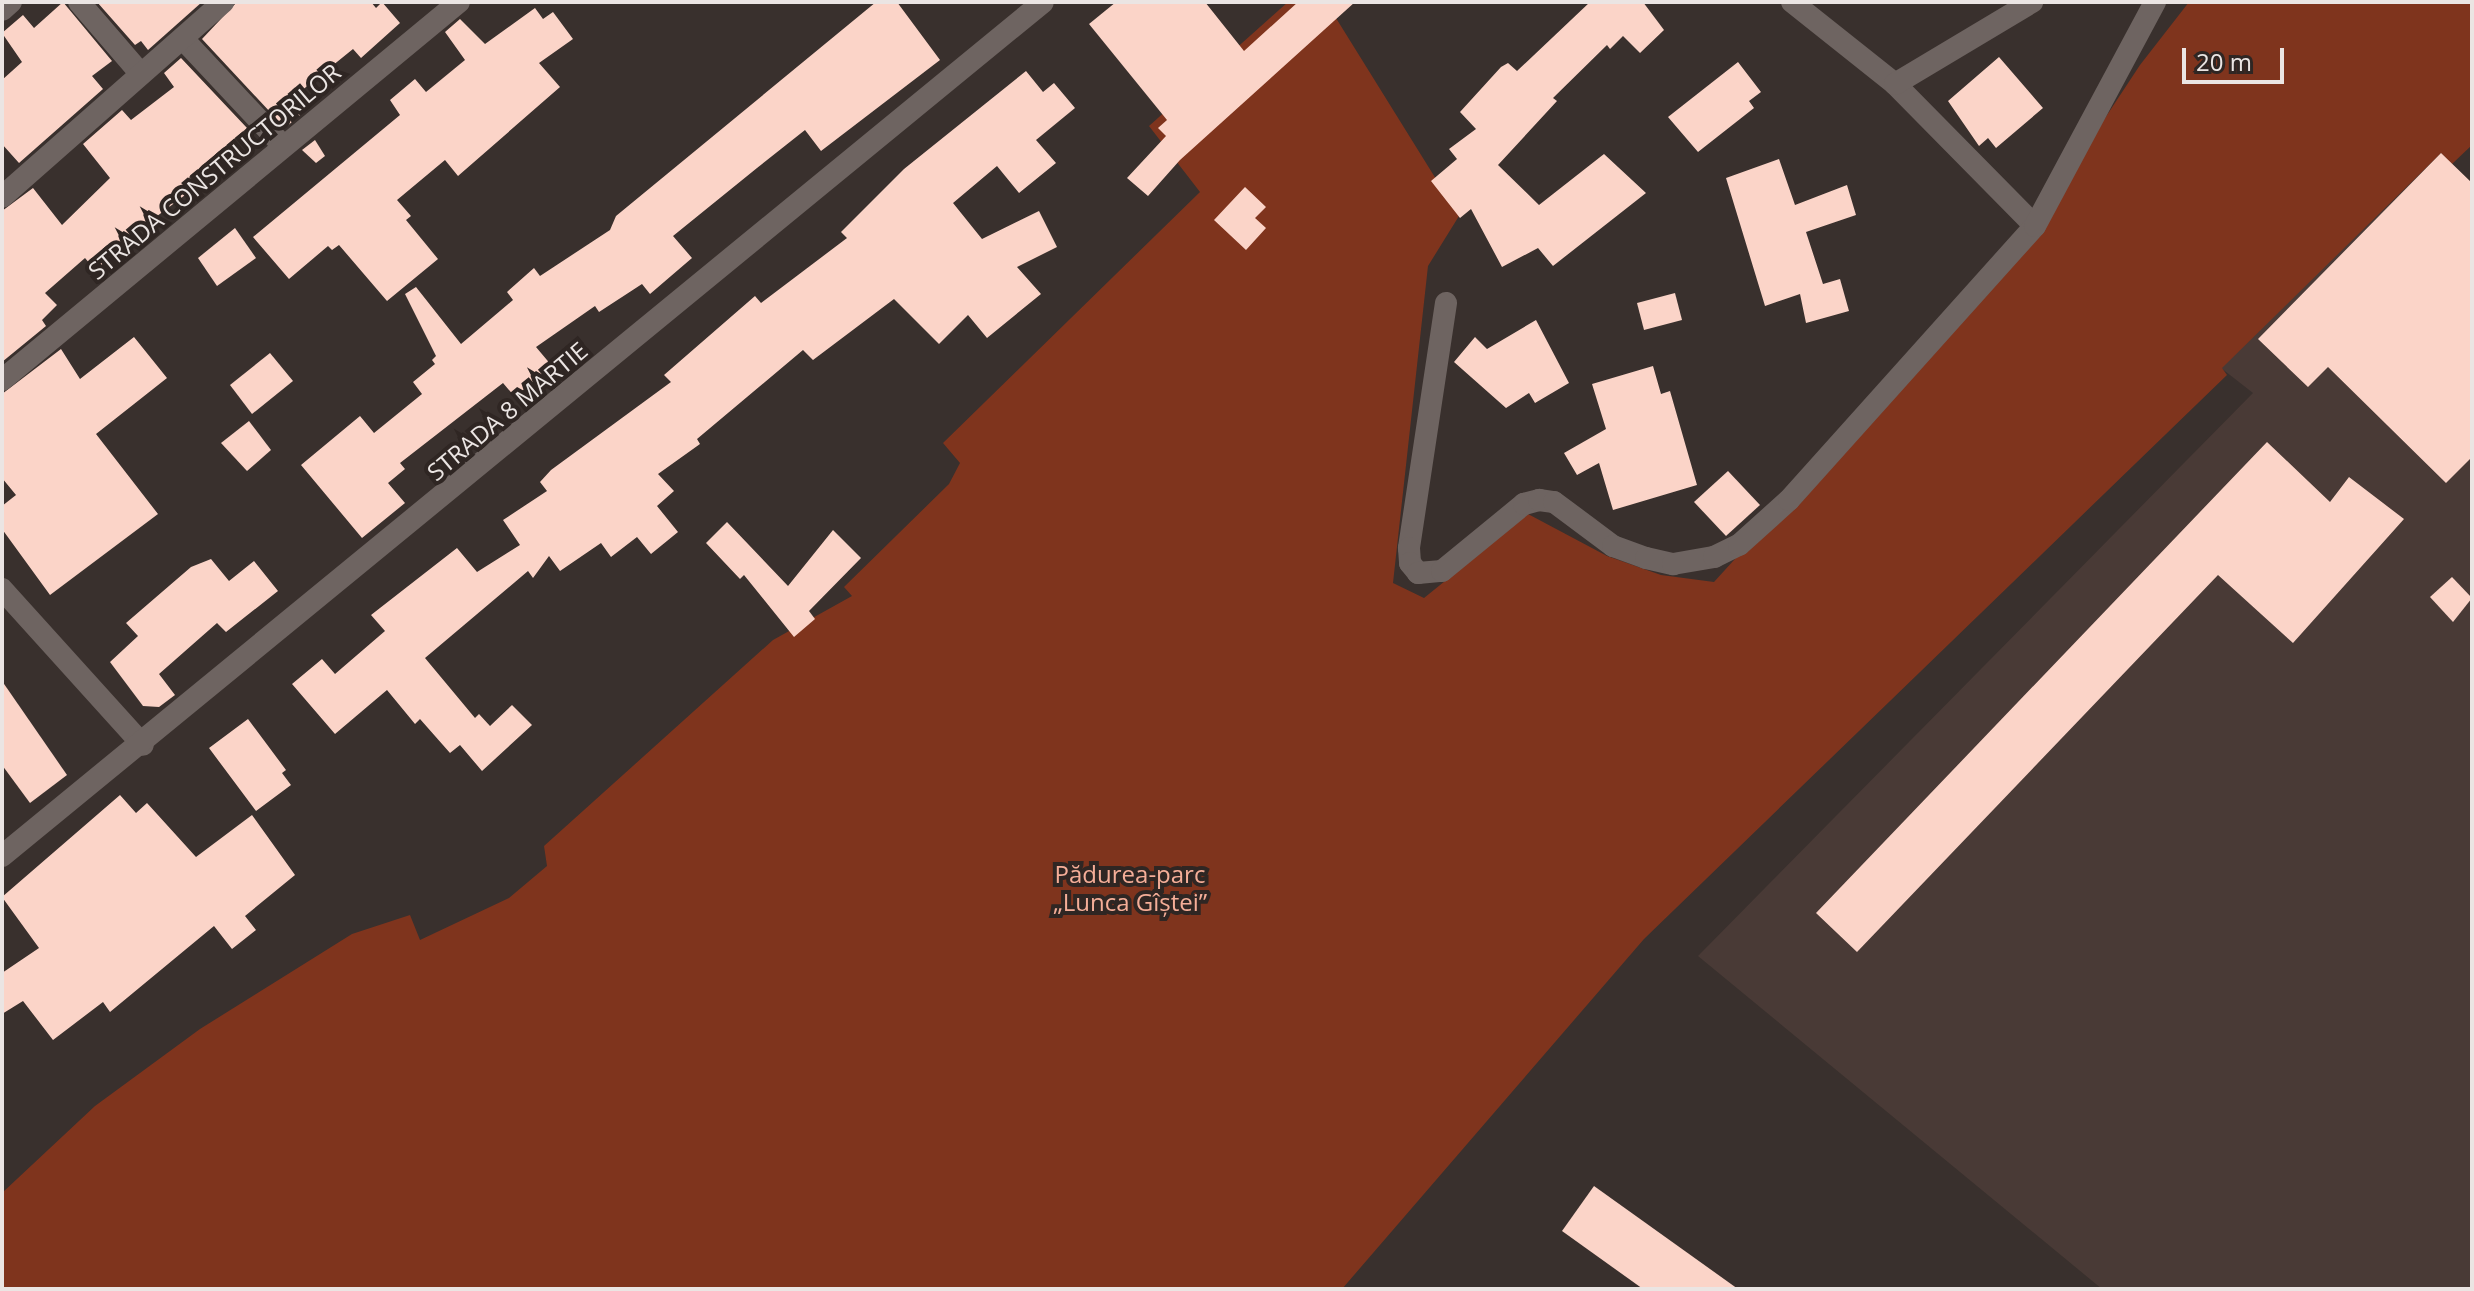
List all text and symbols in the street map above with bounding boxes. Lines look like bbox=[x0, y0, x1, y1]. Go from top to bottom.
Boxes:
scale bar bbox=[2186, 32, 2288, 82]
text: 20 m bbox=[2196, 45, 2252, 78]
street label: STRADA CONSTRUCTORILOR bbox=[82, 57, 346, 285]
street label: STRADA 8 MARTIE bbox=[421, 336, 593, 486]
park label: Pădurea-parc „Lunca Gîștei” bbox=[1053, 860, 1207, 916]

